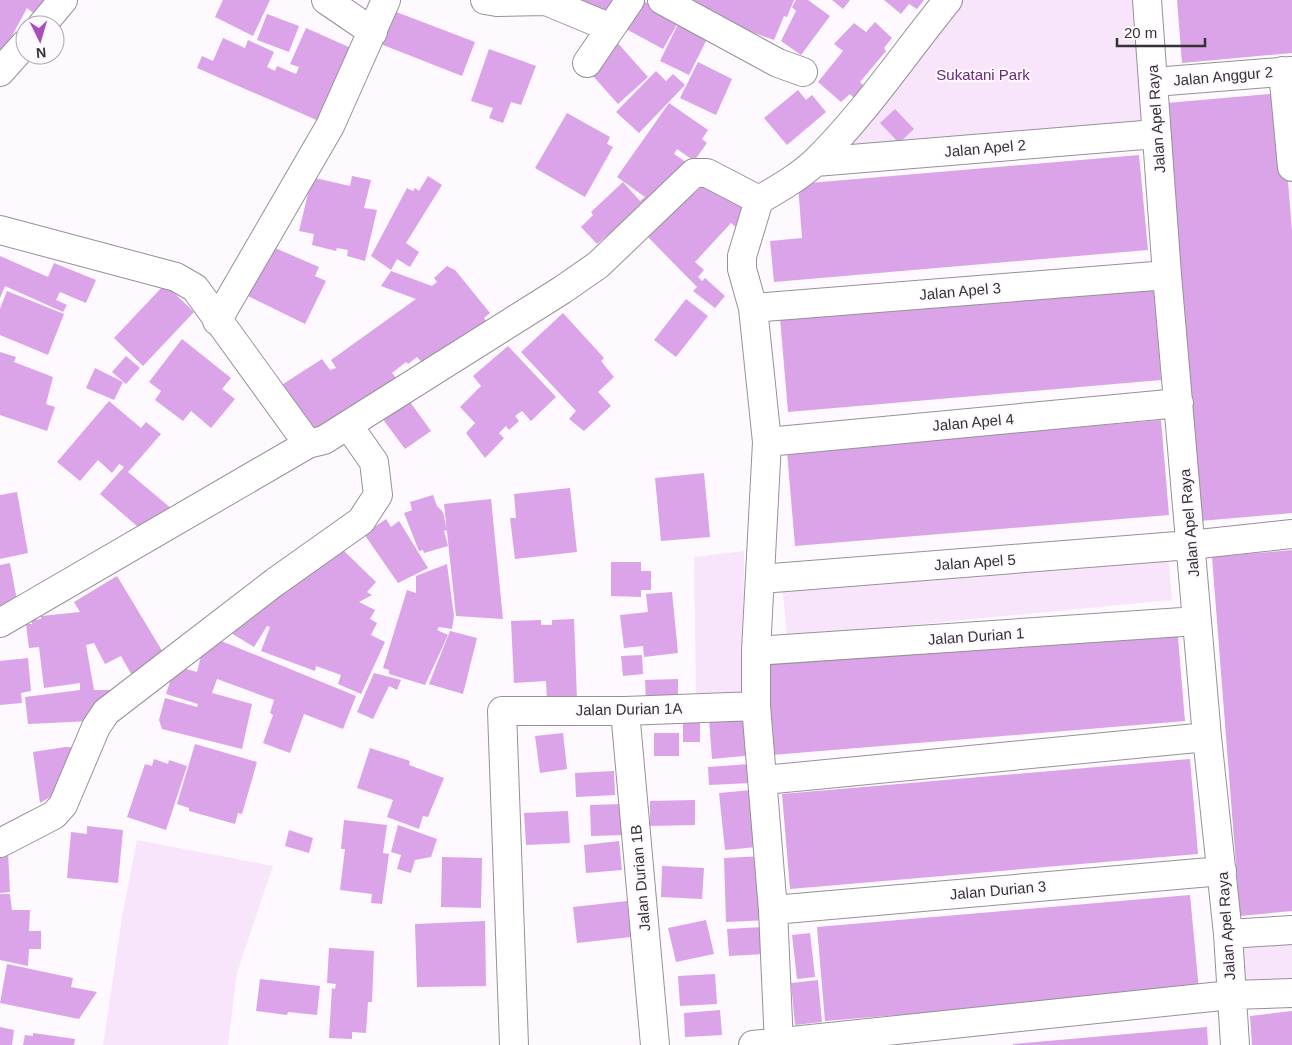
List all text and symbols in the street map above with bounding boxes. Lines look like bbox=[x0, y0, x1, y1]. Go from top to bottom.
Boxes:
north arrow bbox=[15, 15, 65, 65]
scale bar bbox=[1117, 15, 1204, 47]
text: 20 m bbox=[1124, 24, 1157, 41]
text: N bbox=[35, 45, 47, 61]
street label: Jalan Anggur 2 bbox=[1172, 63, 1274, 89]
street label: Jalan Apel Raya bbox=[1144, 64, 1168, 174]
park label: Sukatani Park bbox=[936, 66, 1030, 83]
street label: Jalan Apel 2 bbox=[944, 136, 1026, 160]
street label: Jalan Apel 3 bbox=[919, 279, 1001, 303]
street label: Jalan Apel 4 bbox=[932, 410, 1014, 434]
street label: Jalan Apel Raya bbox=[1176, 468, 1202, 578]
street label: Jalan Apel 5 bbox=[934, 551, 1016, 573]
street label: Jalan Durian 1 bbox=[927, 624, 1025, 648]
street label: Jalan Durian 1A bbox=[575, 700, 683, 718]
street label: Jalan Durian 1B bbox=[627, 824, 653, 932]
street label: Jalan Apel Raya bbox=[1214, 871, 1238, 981]
street label: Jalan Durian 3 bbox=[949, 877, 1047, 903]

